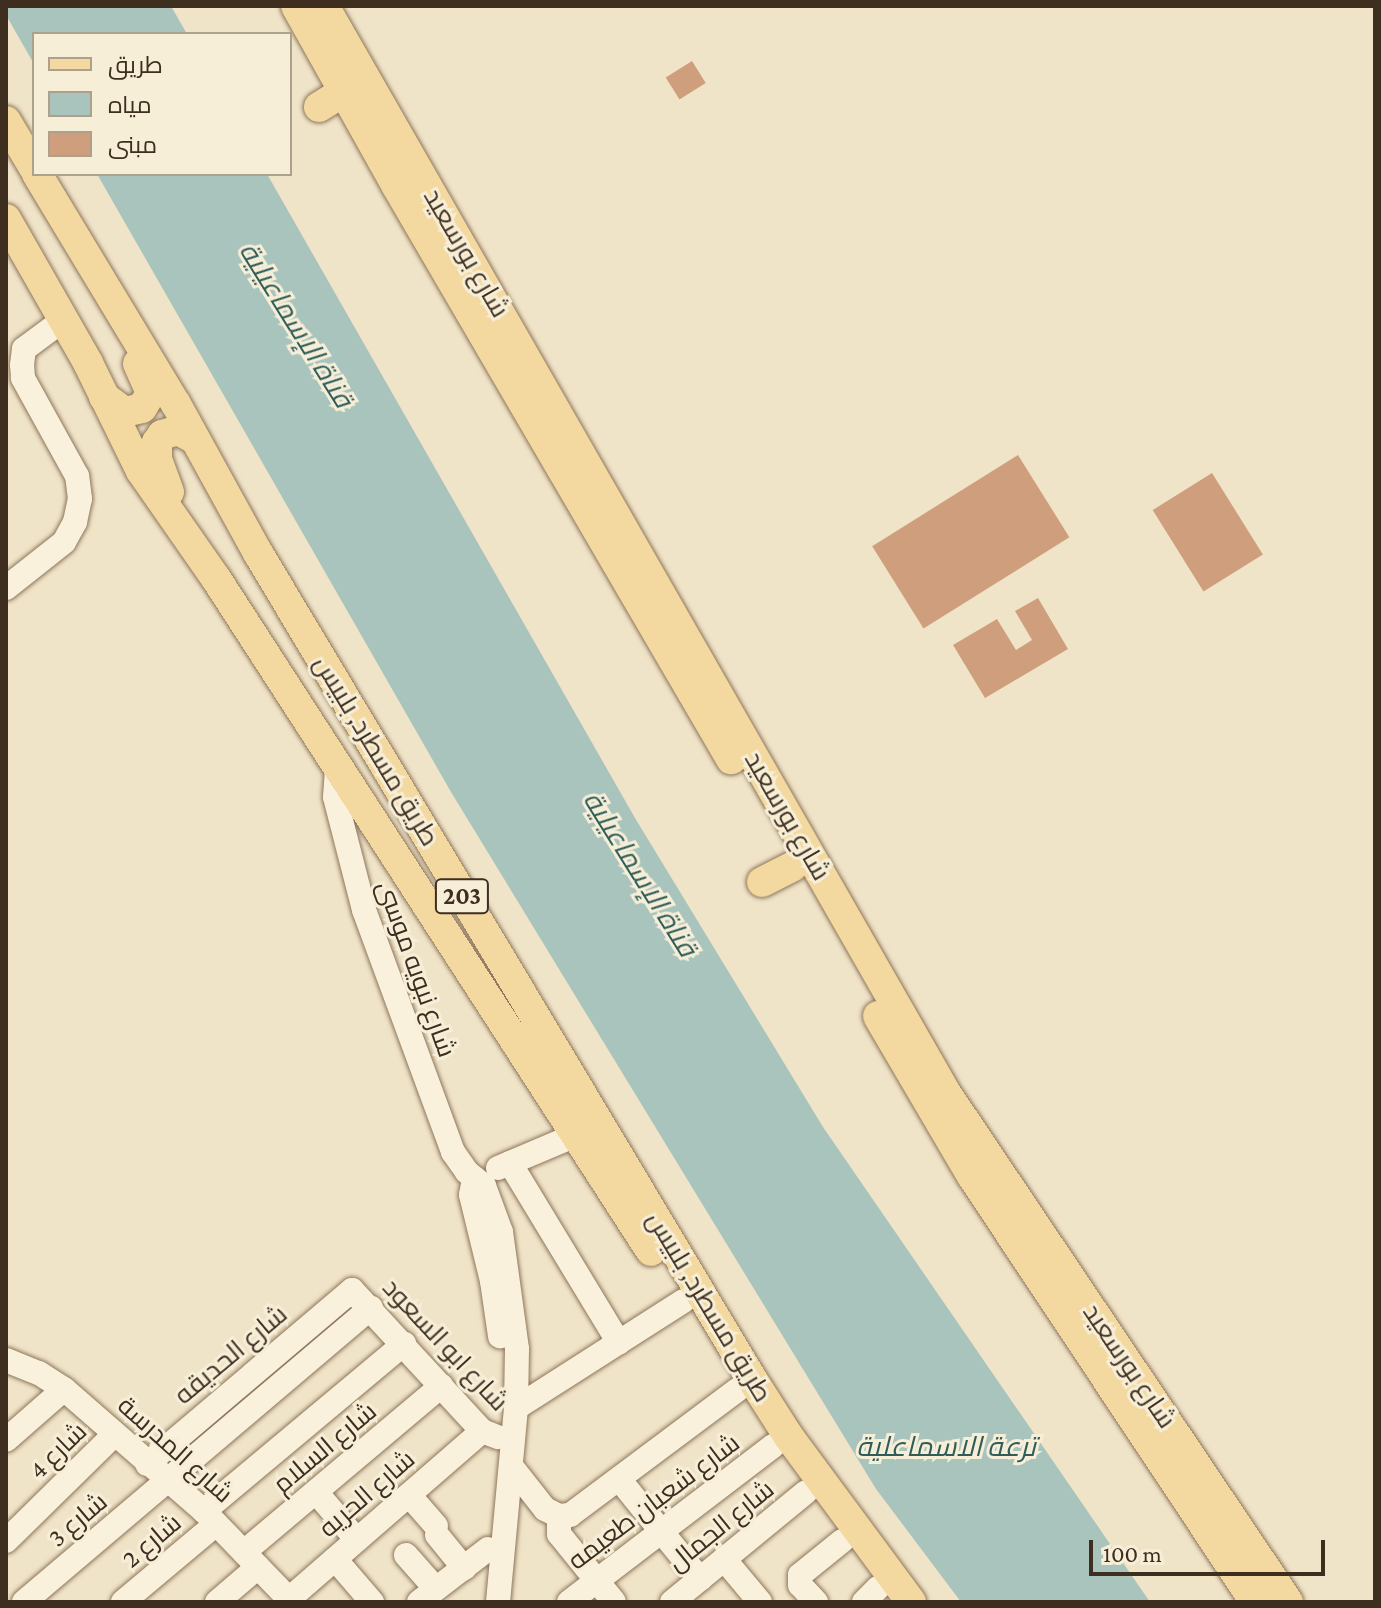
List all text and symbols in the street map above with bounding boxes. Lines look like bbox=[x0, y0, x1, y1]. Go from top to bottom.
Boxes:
legend bbox=[32, 32, 292, 176]
text: طريق bbox=[108, 51, 163, 78]
text: مياه bbox=[108, 91, 152, 118]
text: مبنى bbox=[108, 131, 157, 158]
street label: شارع بورسعيد bbox=[417, 183, 515, 323]
water label: قناة الإسماعيلية bbox=[232, 236, 360, 414]
street label: طريق مسطرد, بلبيس bbox=[307, 650, 445, 852]
street label: شارع بورسعيد bbox=[738, 746, 836, 886]
water label: قناة الإسماعيلية bbox=[576, 785, 704, 963]
road number: 203 bbox=[434, 876, 490, 916]
street label: شارع نبويه موسى bbox=[370, 877, 462, 1061]
street label: طريق مسطرد, بلبيس bbox=[640, 1206, 778, 1408]
street label: شارع ابو السعود bbox=[376, 1272, 514, 1418]
street label: شارع بورسعيد bbox=[1076, 1298, 1182, 1434]
street label: شارع الحديقه bbox=[168, 1299, 294, 1411]
street label: شارع المدرسة bbox=[111, 1390, 239, 1510]
street label: شارع السلام bbox=[267, 1396, 383, 1500]
street label: شارع 4 bbox=[23, 1416, 93, 1486]
street label: شارع شعبان طعيمه bbox=[562, 1427, 746, 1577]
water label: ترعة الاسماعلية bbox=[856, 1430, 1036, 1464]
street label: شارع الحريه bbox=[313, 1444, 421, 1544]
street label: شارع الجمال bbox=[662, 1474, 780, 1578]
street label: شارع 3 bbox=[42, 1486, 114, 1554]
street label: شارع 2 bbox=[116, 1507, 188, 1575]
scale bar bbox=[1093, 1524, 1329, 1574]
text: 100 m bbox=[1103, 1540, 1162, 1567]

